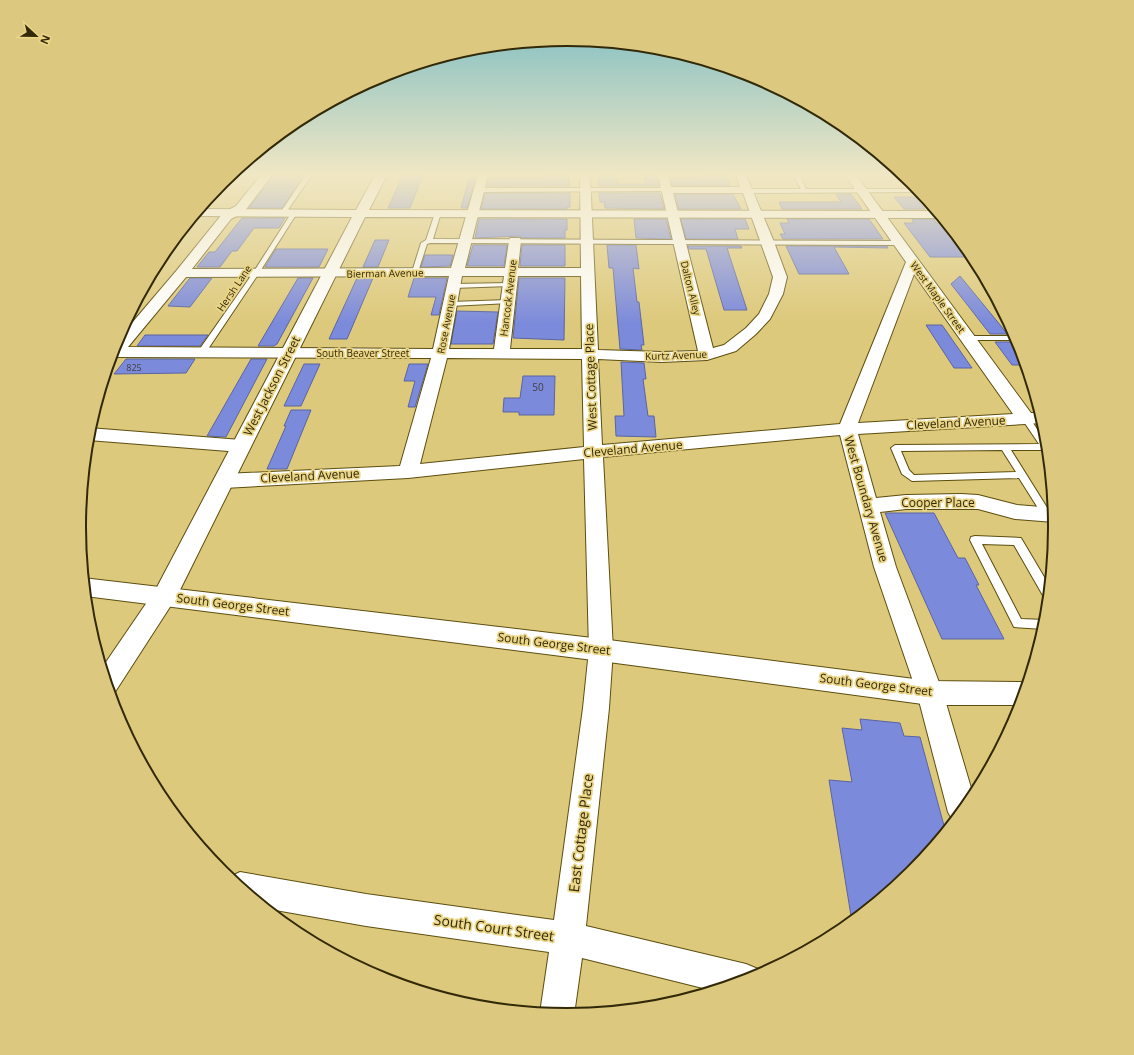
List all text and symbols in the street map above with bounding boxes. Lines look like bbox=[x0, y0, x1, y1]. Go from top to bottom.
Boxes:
north arrow bbox=[16, 16, 56, 56]
text: N bbox=[37, 33, 54, 47]
street label: Hancock Avenue bbox=[496, 258, 520, 337]
street label: West Maple Street bbox=[907, 258, 969, 336]
street label: Dalton Alley bbox=[677, 259, 705, 318]
street label: Hersh Lane bbox=[213, 262, 255, 314]
street label: Bierman Avenue bbox=[346, 265, 424, 281]
street label: Rose Avenue bbox=[433, 293, 459, 355]
street label: West Cottage Place bbox=[580, 323, 601, 431]
street label: West Jackson Street bbox=[239, 333, 304, 439]
street label: South Beaver Street bbox=[317, 346, 410, 360]
street label: Kurtz Avenue bbox=[645, 347, 708, 363]
house number: 825 bbox=[126, 361, 142, 374]
house number: 50 bbox=[532, 380, 544, 394]
street label: Cleveland Avenue bbox=[906, 411, 1006, 434]
street label: West Boundary Avenue bbox=[840, 434, 893, 564]
street label: Cleveland Avenue bbox=[583, 436, 683, 461]
street label: Cleveland Avenue bbox=[260, 464, 360, 487]
street label: Cooper Place bbox=[901, 494, 975, 511]
street label: South George Street bbox=[176, 589, 290, 620]
street label: South George Street bbox=[497, 628, 611, 659]
street label: South George Street bbox=[819, 669, 933, 700]
street label: East Cottage Place bbox=[564, 772, 597, 893]
street label: South Court Street bbox=[433, 910, 555, 945]

